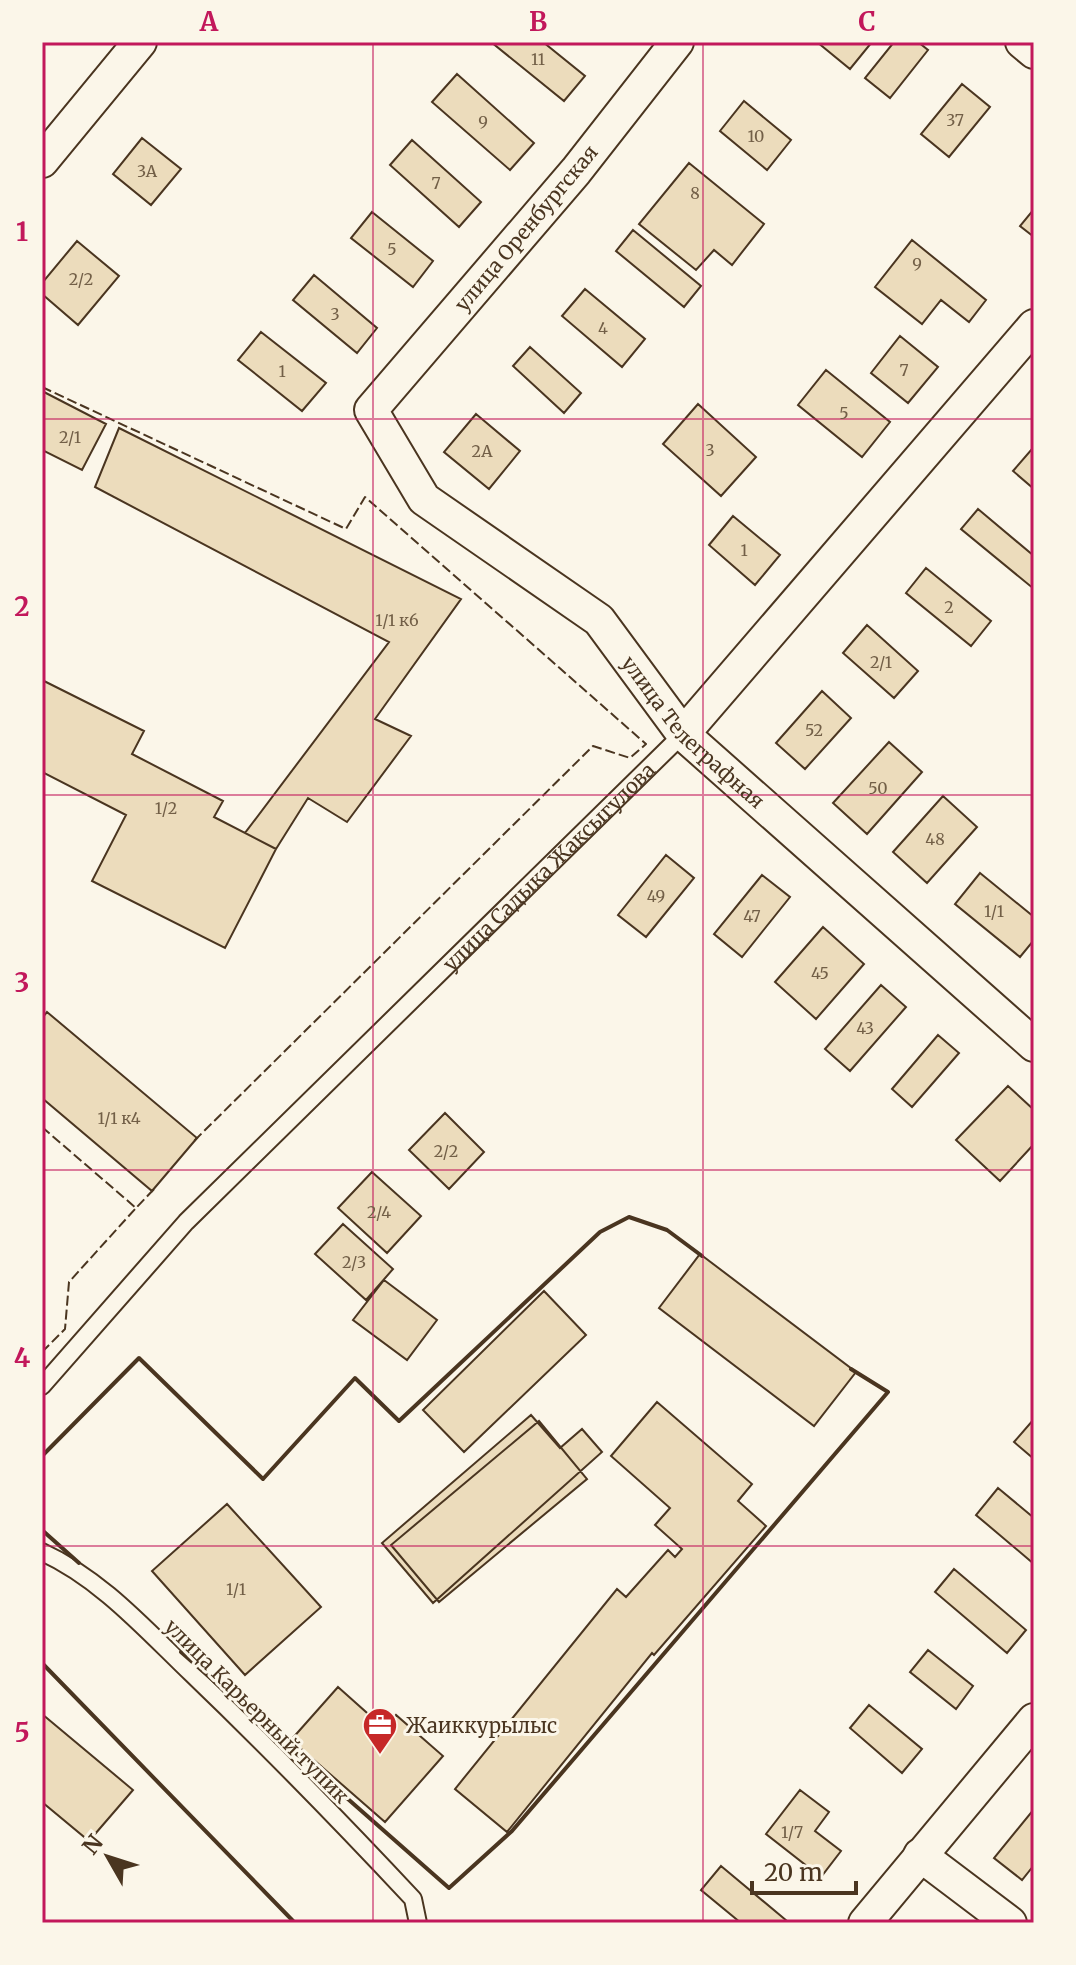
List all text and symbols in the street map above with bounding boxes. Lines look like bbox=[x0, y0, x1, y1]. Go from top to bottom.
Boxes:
text: A bbox=[199, 5, 219, 38]
text: B bbox=[529, 5, 547, 38]
text: C bbox=[858, 5, 876, 38]
house number: 11 bbox=[531, 49, 545, 69]
house number: 37 bbox=[946, 110, 964, 130]
house number: 9 bbox=[478, 112, 488, 132]
house number: 10 bbox=[748, 126, 764, 146]
street label: улица Оренбургская bbox=[449, 140, 603, 316]
house number: 3А bbox=[137, 161, 158, 181]
house number: 7 bbox=[431, 173, 441, 193]
house number: 8 bbox=[690, 183, 700, 203]
text: 1 bbox=[16, 215, 28, 248]
house number: 5 bbox=[387, 239, 397, 259]
house number: 9 bbox=[912, 254, 922, 274]
house number: 2/2 bbox=[69, 269, 93, 289]
house number: 3 bbox=[330, 304, 340, 324]
house number: 4 bbox=[598, 318, 608, 338]
house number: 7 bbox=[899, 360, 909, 380]
house number: 1 bbox=[278, 361, 286, 381]
house number: 5 bbox=[839, 403, 849, 423]
house number: 2/1 bbox=[59, 427, 81, 447]
house number: 3 bbox=[705, 440, 715, 460]
house number: 2А bbox=[472, 441, 493, 461]
house number: 1 bbox=[740, 540, 748, 560]
text: 2 bbox=[14, 590, 30, 623]
house number: 2 bbox=[944, 597, 954, 617]
house number: 1/1 к6 bbox=[375, 610, 419, 630]
street label: улица Телеграфная bbox=[617, 651, 770, 813]
house number: 2/1 bbox=[870, 652, 892, 672]
house number: 52 bbox=[805, 720, 823, 740]
street label: улица Садыка Жаксыгулова bbox=[437, 757, 660, 976]
house number: 50 bbox=[868, 778, 888, 798]
house number: 1/2 bbox=[155, 798, 177, 818]
house number: 48 bbox=[925, 829, 945, 849]
house number: 49 bbox=[647, 886, 665, 906]
house number: 1/1 bbox=[984, 901, 1004, 921]
house number: 47 bbox=[743, 906, 761, 926]
house number: 45 bbox=[811, 963, 829, 983]
text: 3 bbox=[15, 966, 29, 999]
house number: 43 bbox=[856, 1018, 874, 1038]
house number: 1/1 к4 bbox=[97, 1108, 141, 1128]
house number: 2/2 bbox=[434, 1141, 458, 1161]
house number: 2/4 bbox=[367, 1202, 391, 1222]
house number: 2/3 bbox=[342, 1252, 366, 1272]
text: 4 bbox=[14, 1341, 31, 1374]
house number: 1/1 bbox=[226, 1579, 246, 1599]
street label: улица Карьерный тупик bbox=[160, 1614, 355, 1809]
office icon: Жаиккурылыс bbox=[361, 1706, 399, 1756]
place label: Жаиккурылыс bbox=[406, 1713, 557, 1738]
text: 5 bbox=[14, 1716, 30, 1749]
north arrow bbox=[68, 1817, 148, 1897]
house number: 1/7 bbox=[781, 1822, 803, 1842]
text: N bbox=[76, 1828, 109, 1860]
scale bar bbox=[752, 1845, 856, 1895]
text: 20 m bbox=[764, 1857, 823, 1888]

